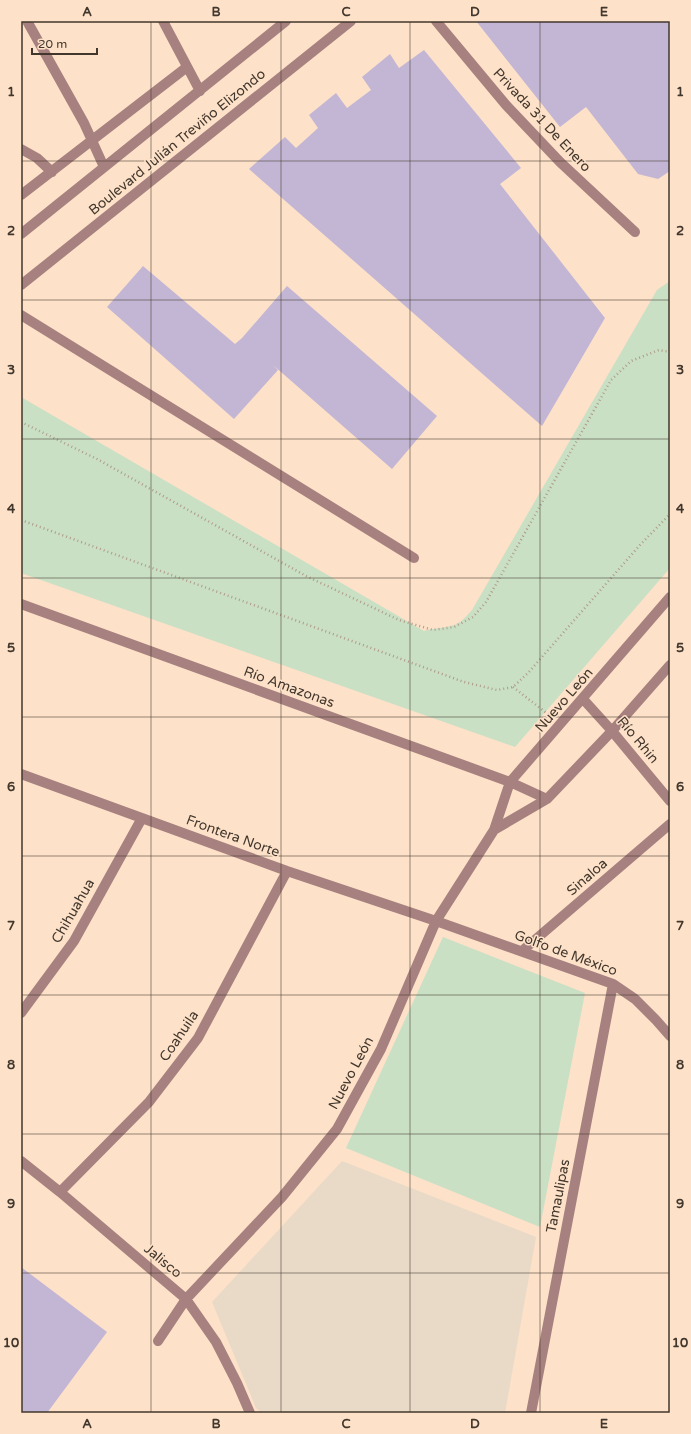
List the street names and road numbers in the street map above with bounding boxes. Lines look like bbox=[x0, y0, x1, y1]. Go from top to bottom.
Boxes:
street label: Boulevard Julián Treviño Elizondo bbox=[85, 65, 269, 219]
street label: Privada 31 De Enero bbox=[490, 65, 594, 175]
street label: Río Amazonas bbox=[241, 663, 337, 711]
street label: Nuevo León bbox=[531, 664, 597, 736]
street label: Río Rhin bbox=[613, 713, 663, 767]
street label: Frontera Norte bbox=[184, 811, 282, 861]
street label: Sinaloa bbox=[563, 855, 611, 899]
street label: Chihuahua bbox=[48, 876, 98, 946]
street label: Golfo de México bbox=[512, 927, 620, 979]
street label: Coahuila bbox=[156, 1007, 202, 1065]
street label: Nuevo León bbox=[325, 1034, 377, 1112]
street label: Tamaulipas bbox=[543, 1157, 574, 1234]
street label: Jalisco bbox=[141, 1240, 185, 1282]

